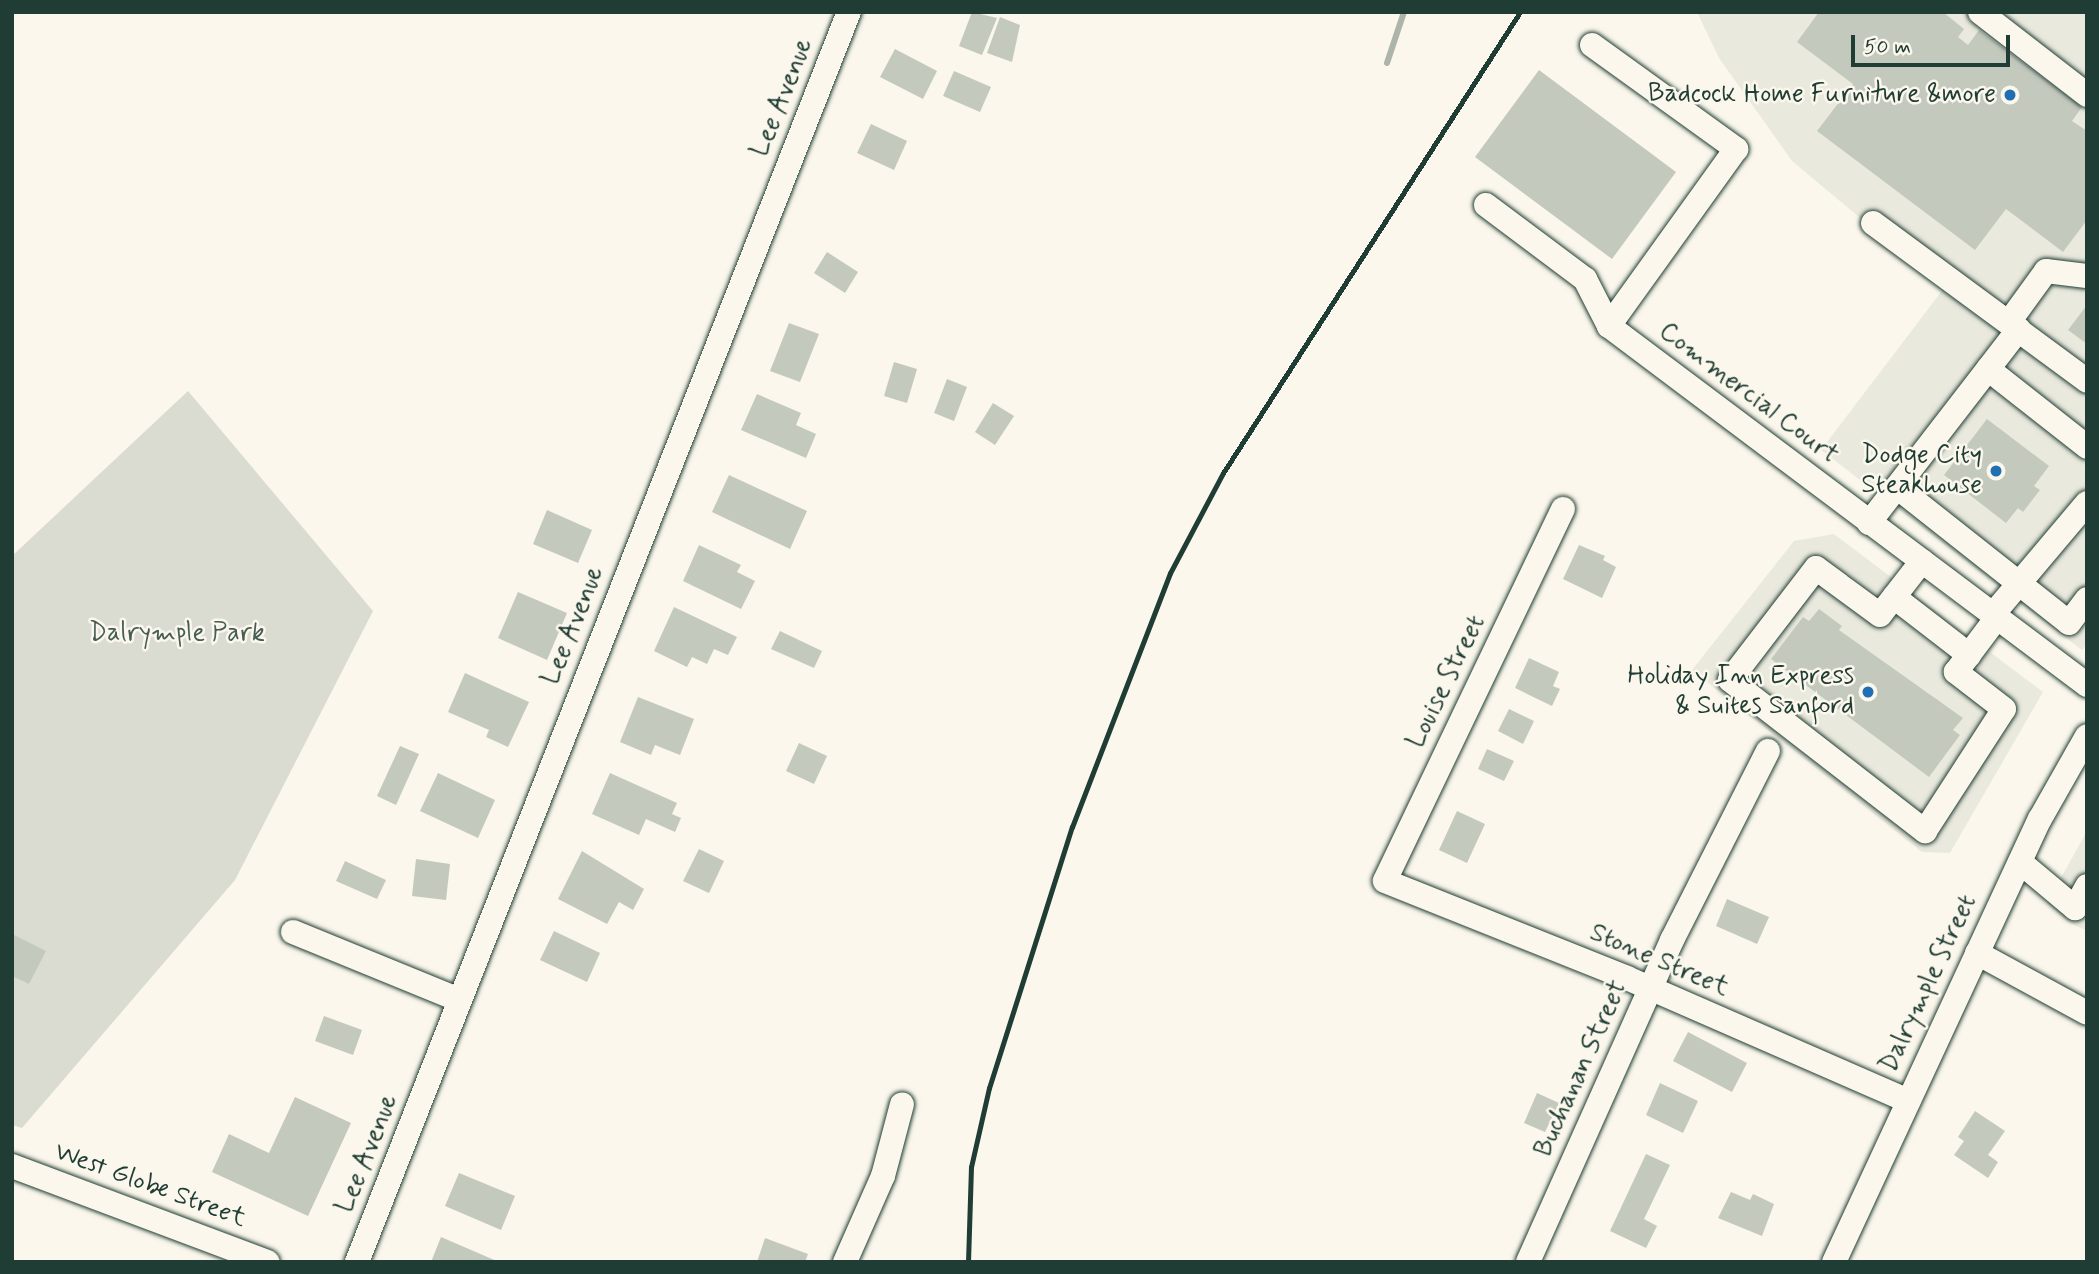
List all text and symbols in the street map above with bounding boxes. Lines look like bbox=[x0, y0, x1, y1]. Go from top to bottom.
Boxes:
scale bar bbox=[1854, 21, 2013, 65]
street label: Lee Avenue bbox=[744, 32, 822, 164]
text: 50 m bbox=[1864, 33, 1911, 61]
place label: Badcock Home Furniture &more bbox=[1641, 79, 1996, 111]
marker: Badcock Home Furniture &more bbox=[2002, 87, 2018, 103]
street label: Commercial Court bbox=[1654, 318, 1842, 470]
place label: Dodge City Steakhouse bbox=[1861, 440, 1982, 502]
marker: Dodge City Steakhouse bbox=[1988, 463, 2004, 479]
street label: Lee Avenue bbox=[535, 560, 613, 692]
street label: Louise Street bbox=[1400, 608, 1494, 756]
park label: Dalrymple Park bbox=[90, 618, 264, 650]
place label: Holiday Inn Express & Suites Sanford bbox=[1629, 661, 1854, 722]
marker: Holiday Inn Express & Suites Sanford bbox=[1860, 684, 1876, 700]
street label: Dalrymple Street bbox=[1873, 888, 1985, 1080]
street label: Stone Street bbox=[1585, 918, 1733, 1004]
street label: Buchanan Street bbox=[1529, 976, 1635, 1162]
street label: Lee Avenue bbox=[329, 1088, 407, 1220]
street label: West Globe Street bbox=[50, 1137, 250, 1235]

